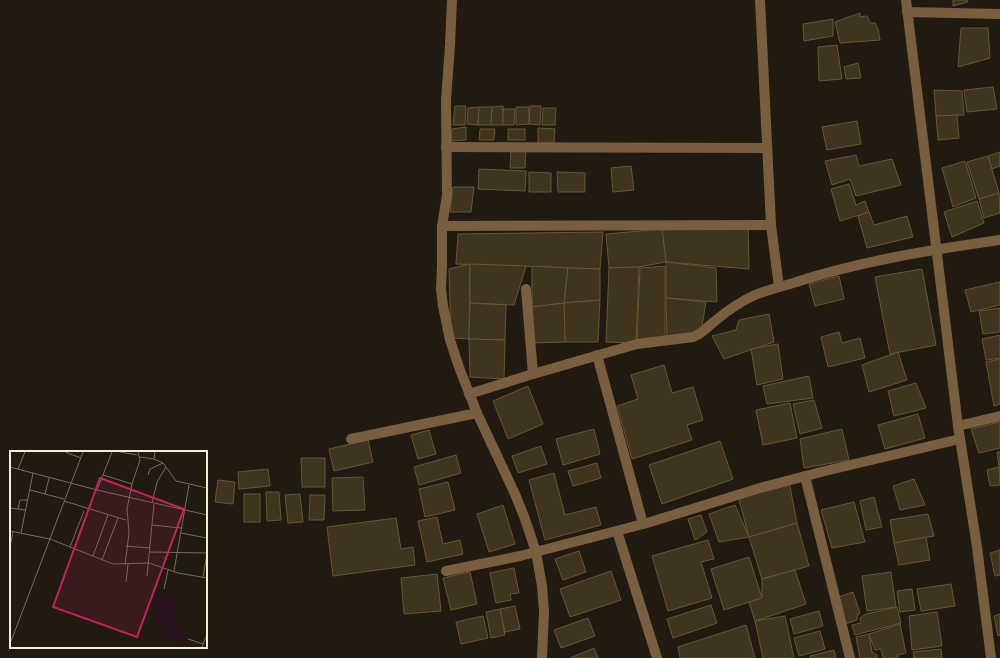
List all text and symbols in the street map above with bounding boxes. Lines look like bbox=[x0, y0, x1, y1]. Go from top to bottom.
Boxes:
inset map bbox=[10, 451, 207, 648]

